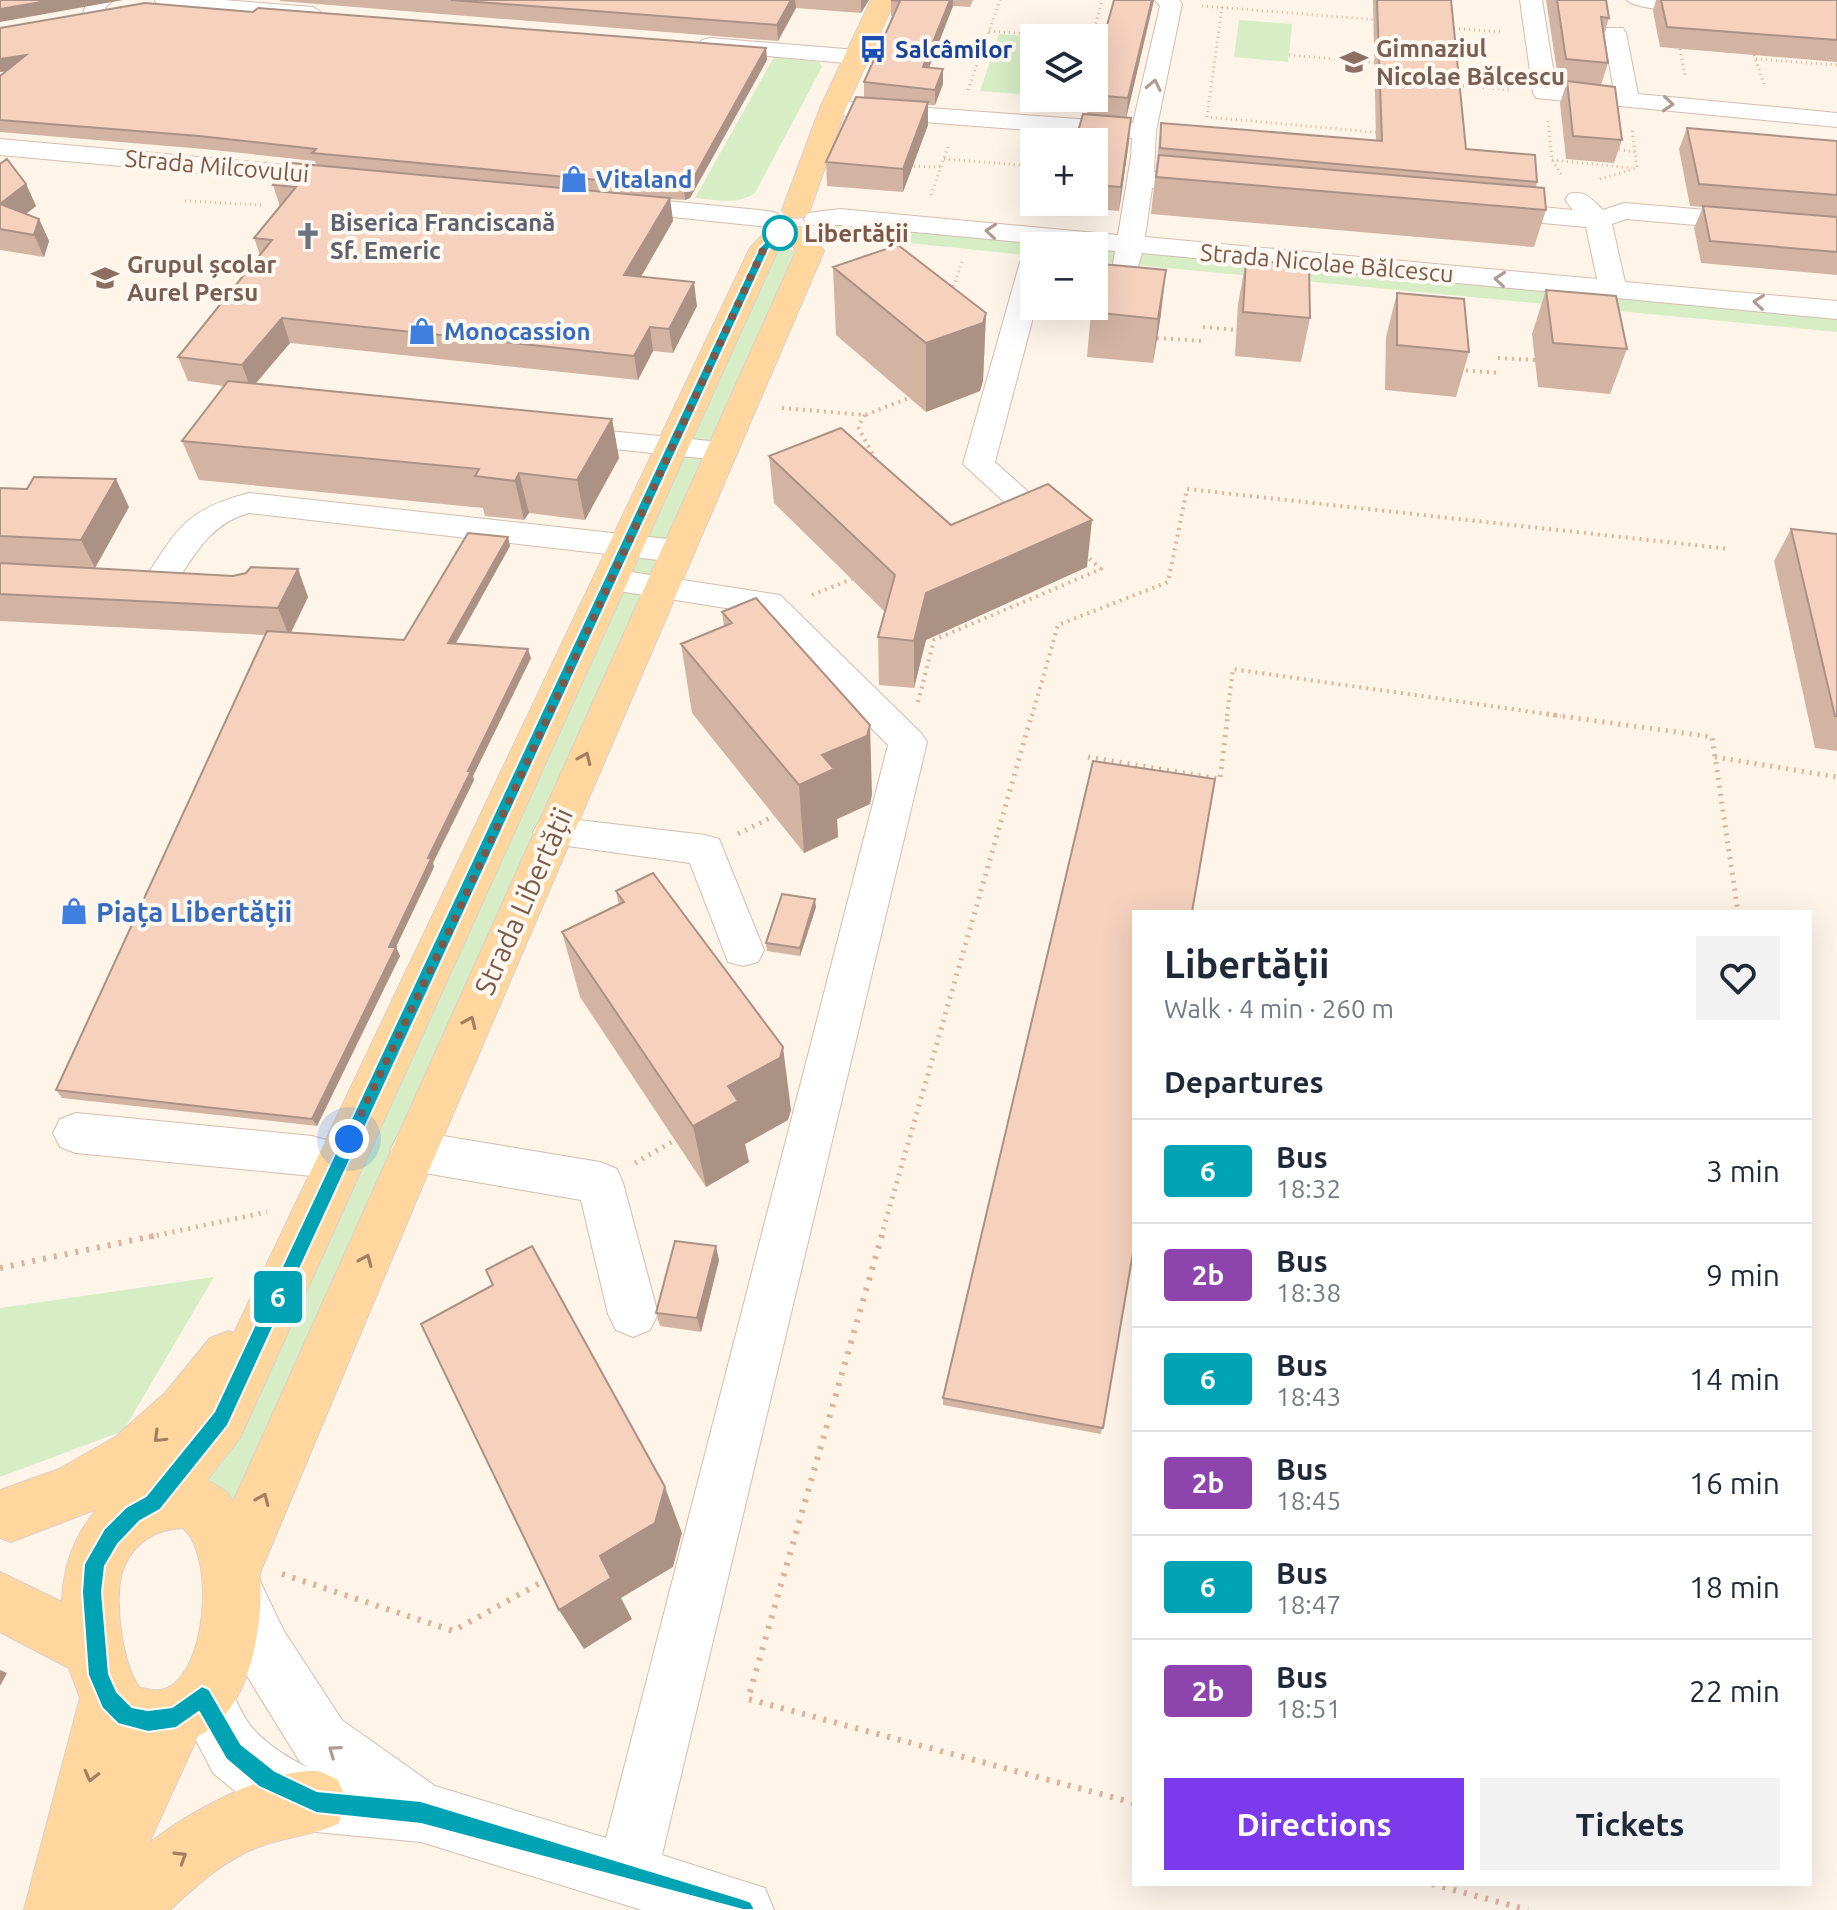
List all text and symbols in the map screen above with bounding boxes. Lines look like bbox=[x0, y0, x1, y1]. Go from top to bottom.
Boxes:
map controls bbox=[1020, 24, 1108, 320]
button: layers bbox=[1020, 24, 1108, 112]
bus stop icon: Salcâmilor bbox=[858, 34, 888, 64]
place label: Gimnaziul Nicolae Bălcescu bbox=[1376, 35, 1565, 90]
place label: Salcâmilor bbox=[895, 36, 1013, 63]
school or university icon: Gimnaziul Nicolae Bălcescu bbox=[1339, 47, 1369, 77]
one-way arrow bbox=[1145, 78, 1162, 92]
one-way arrow bbox=[1662, 95, 1675, 112]
button: + bbox=[1020, 128, 1108, 216]
street label: Strada Milcovului bbox=[124, 145, 310, 187]
shop icon: Vitaland bbox=[559, 164, 589, 194]
place label: Vitaland bbox=[596, 166, 692, 193]
place label: Biserica Franciscană Sf. Emeric bbox=[330, 209, 555, 264]
marker: Libertății bbox=[763, 216, 797, 250]
place label: Libertății bbox=[804, 220, 909, 247]
church icon: Biserica Franciscană Sf. Emeric bbox=[293, 221, 323, 251]
one-way arrow bbox=[984, 223, 997, 240]
button: − bbox=[1020, 232, 1108, 320]
street label: Strada Nicolae Bălcescu bbox=[1199, 238, 1455, 288]
place label: Grupul școlar Aurel Persu bbox=[127, 251, 277, 306]
school or university icon: Grupul școlar Aurel Persu bbox=[90, 263, 120, 293]
one-way arrow bbox=[1493, 270, 1506, 287]
one-way arrow bbox=[1752, 294, 1765, 311]
shop icon: Monocassion bbox=[407, 316, 437, 346]
place label: Monocassion bbox=[444, 318, 590, 345]
one-way arrow bbox=[576, 752, 592, 766]
street label: Strada Libertății bbox=[468, 803, 578, 999]
shop icon: Piața Libertății bbox=[59, 896, 89, 926]
place label: Piața Libertății bbox=[96, 896, 292, 928]
button: heart bbox=[1696, 936, 1780, 1020]
text: Libertății bbox=[1164, 943, 1330, 985]
text: Walk · 4 min · 260 m bbox=[1164, 994, 1394, 1023]
one-way arrow bbox=[460, 1015, 476, 1030]
text: Departures bbox=[1164, 1065, 1324, 1099]
your location bbox=[329, 1119, 369, 1159]
text: Bus bbox=[1276, 1140, 1328, 1174]
text: 3 min bbox=[1706, 1154, 1780, 1188]
text: 6 bbox=[1200, 1155, 1216, 1186]
text: 18:32 bbox=[1276, 1174, 1341, 1203]
text: Bus bbox=[1276, 1244, 1328, 1278]
one-way arrow bbox=[356, 1254, 372, 1268]
text: 9 min bbox=[1706, 1258, 1780, 1292]
text: 2b bbox=[1192, 1259, 1224, 1290]
line badge: 6 bbox=[252, 1271, 304, 1323]
text: 18:38 bbox=[1276, 1278, 1341, 1307]
text: 6 bbox=[270, 1281, 286, 1312]
text: Bus bbox=[1276, 1348, 1328, 1382]
text: 14 min bbox=[1689, 1362, 1780, 1396]
text: 6 bbox=[1200, 1363, 1216, 1394]
text: 18:43 bbox=[1276, 1382, 1341, 1411]
one-way arrow bbox=[154, 1428, 168, 1442]
text: Bus bbox=[1276, 1452, 1328, 1486]
text: 16 min bbox=[1689, 1466, 1780, 1500]
text: 2b bbox=[1192, 1467, 1224, 1498]
text: 18:45 bbox=[1276, 1486, 1341, 1515]
one-way arrow bbox=[254, 1493, 270, 1507]
text: Bus bbox=[1276, 1556, 1328, 1590]
text: 18 min bbox=[1689, 1570, 1780, 1604]
text: 6 bbox=[1200, 1571, 1216, 1602]
text: 18:47 bbox=[1276, 1590, 1341, 1619]
text: Bus bbox=[1276, 1660, 1328, 1694]
text: 22 min bbox=[1689, 1674, 1780, 1708]
text: 2b bbox=[1192, 1675, 1224, 1706]
text: 18:51 bbox=[1276, 1694, 1341, 1723]
one-way arrow bbox=[329, 1746, 343, 1761]
one-way arrow bbox=[83, 1768, 100, 1782]
button: Directions bbox=[1164, 1778, 1464, 1870]
button: Tickets bbox=[1480, 1778, 1780, 1870]
one-way arrow bbox=[172, 1852, 187, 1867]

